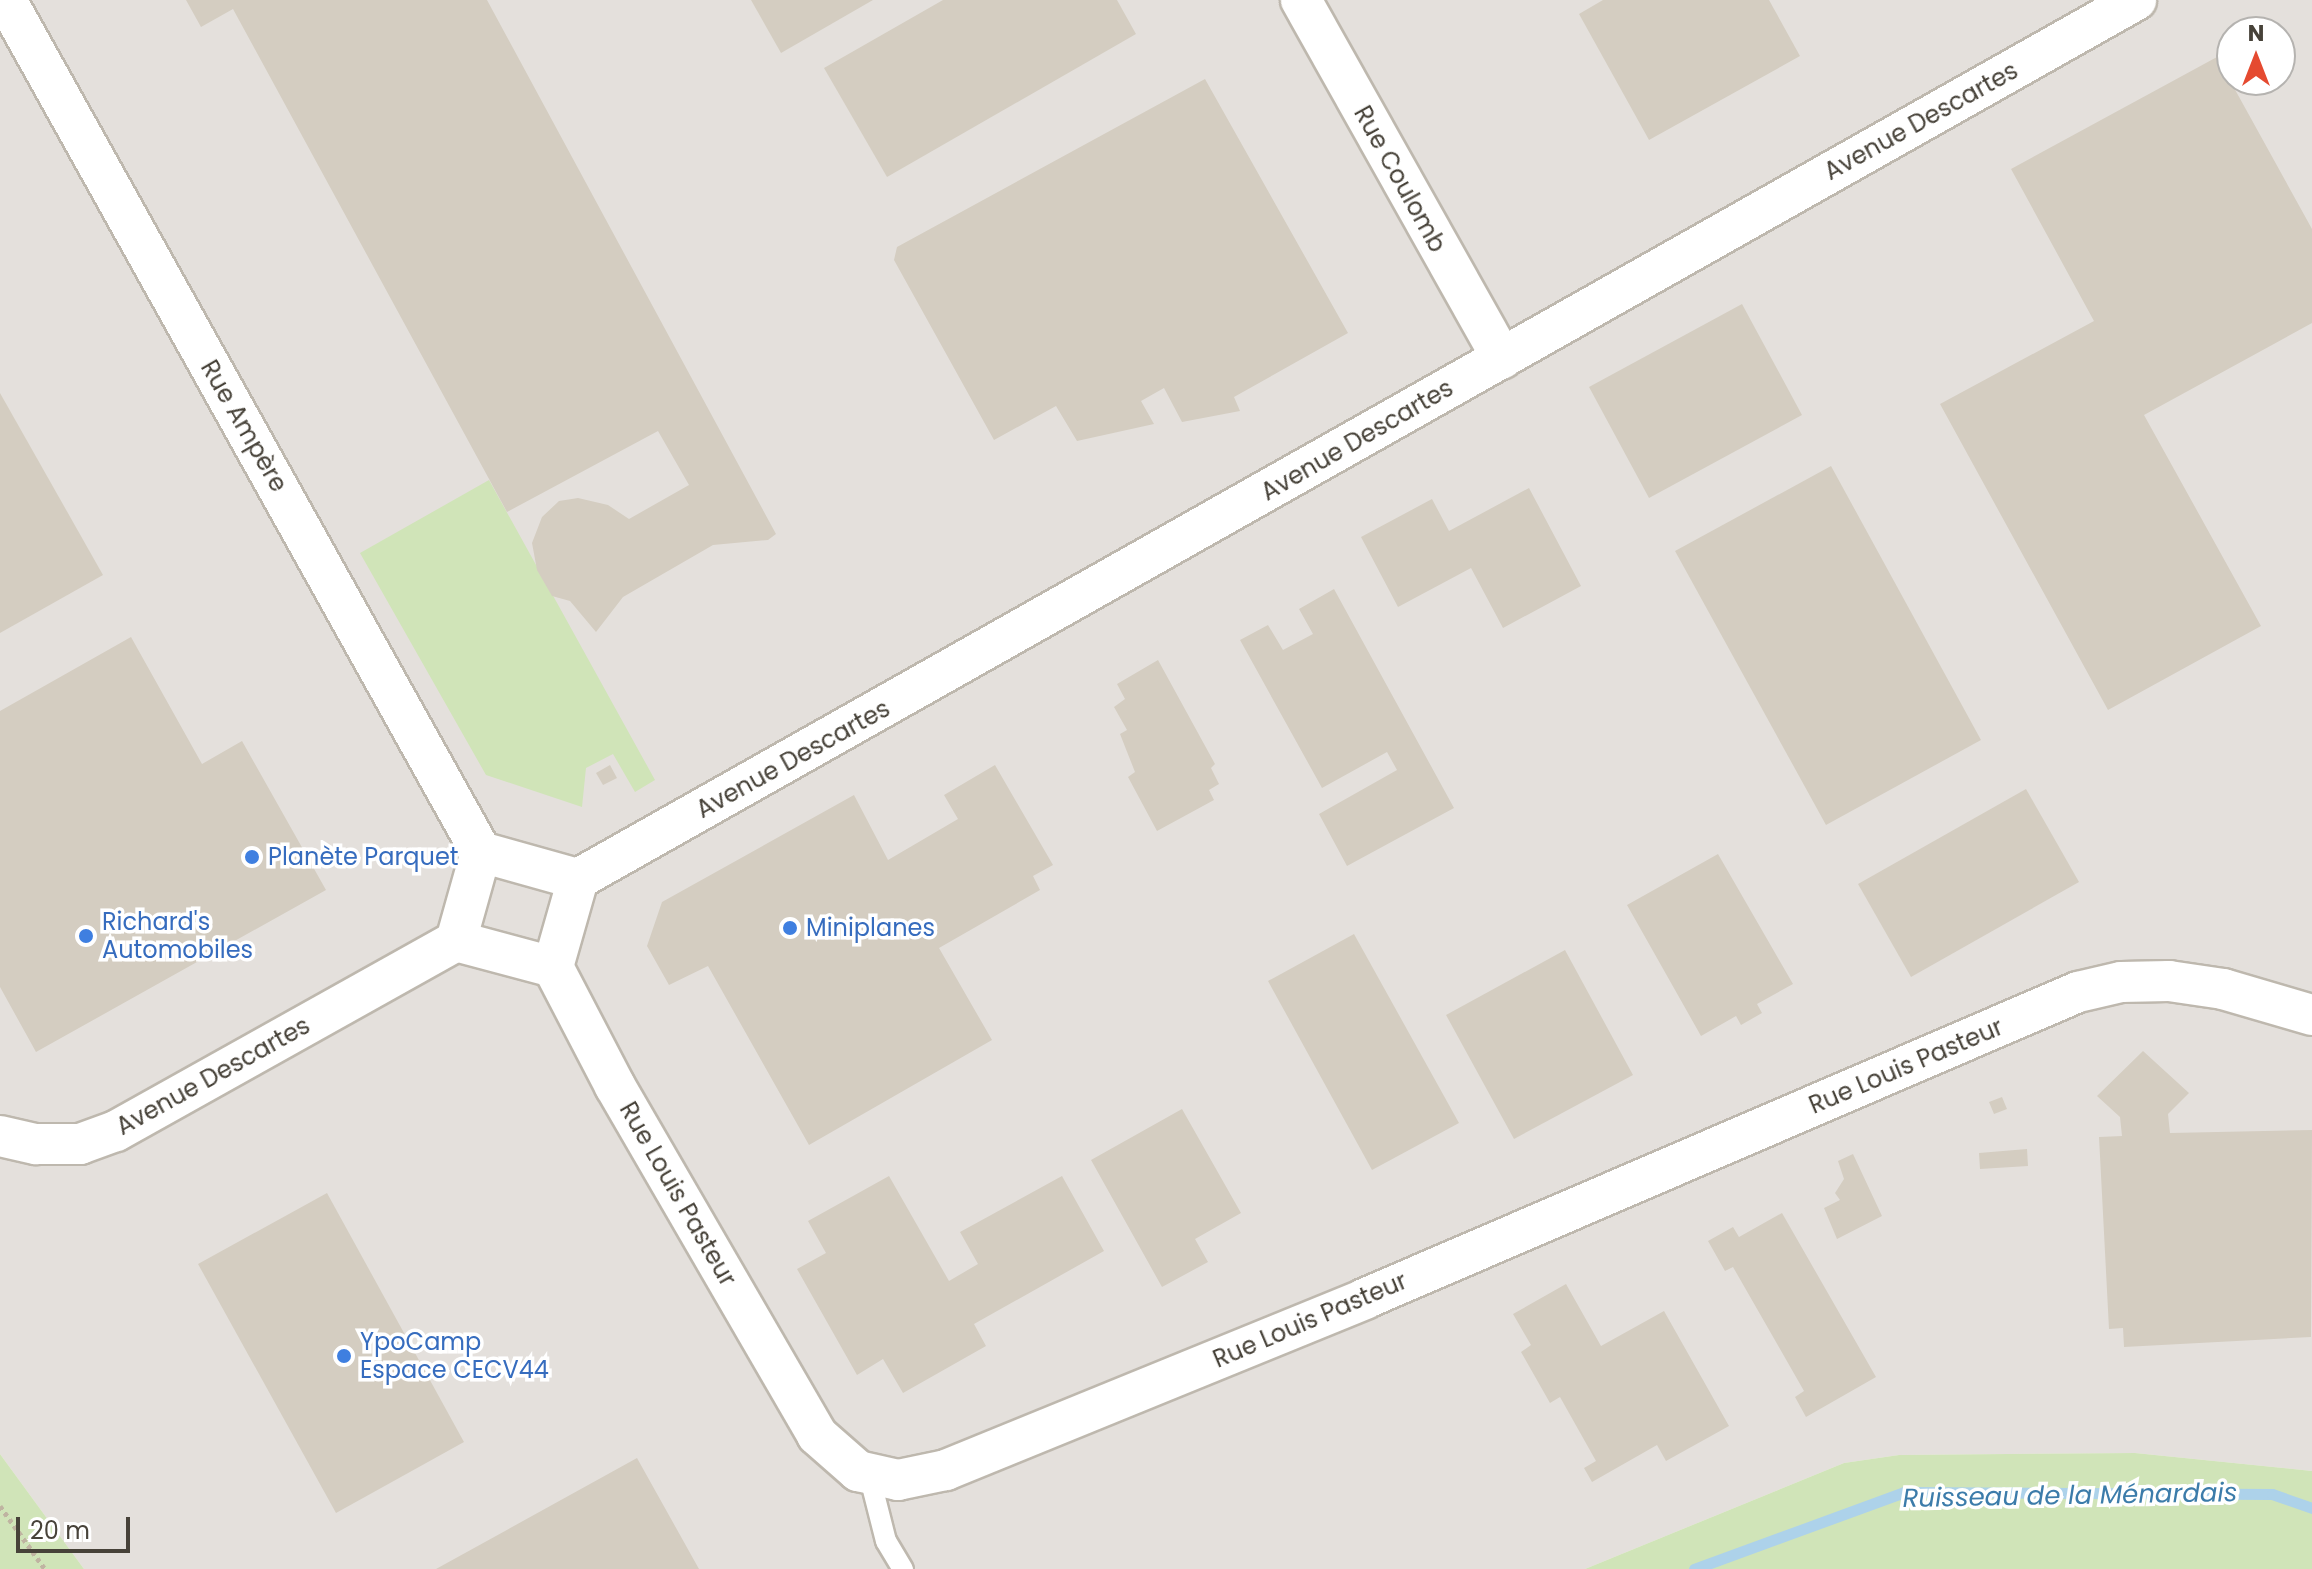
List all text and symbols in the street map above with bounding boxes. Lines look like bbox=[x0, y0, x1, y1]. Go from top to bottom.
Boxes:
north arrow bbox=[2216, 16, 2296, 96]
text: N bbox=[2248, 18, 2264, 49]
street label: Avenue Descartes bbox=[1819, 56, 2023, 186]
street label: Rue Coulomb bbox=[1348, 101, 1452, 257]
street label: Rue Ampère bbox=[195, 355, 293, 497]
street label: Avenue Descartes bbox=[1256, 373, 1458, 507]
street label: Avenue Descartes bbox=[691, 694, 895, 824]
place label: Planète Parquet bbox=[268, 843, 459, 871]
marker: Planète Parquet bbox=[243, 848, 261, 866]
place label: Richard's Automobiles bbox=[102, 908, 253, 964]
place label: Miniplanes bbox=[806, 914, 935, 942]
marker: Miniplanes bbox=[781, 919, 799, 937]
marker: Richard's Automobiles bbox=[77, 927, 95, 945]
street label: Avenue Descartes bbox=[111, 1011, 315, 1141]
street label: Rue Louis Pasteur bbox=[1805, 1012, 2007, 1120]
street label: Rue Louis Pasteur bbox=[614, 1097, 742, 1291]
street label: Rue Louis Pasteur bbox=[1209, 1266, 1411, 1374]
place label: YpoCamp Espace CECV44 bbox=[360, 1328, 549, 1384]
marker: YpoCamp Espace CECV44 bbox=[335, 1347, 353, 1365]
water label: Ruisseau de la Ménardais bbox=[1902, 1477, 2238, 1515]
scale bar bbox=[20, 1501, 134, 1551]
text: 20 m bbox=[30, 1514, 90, 1547]

